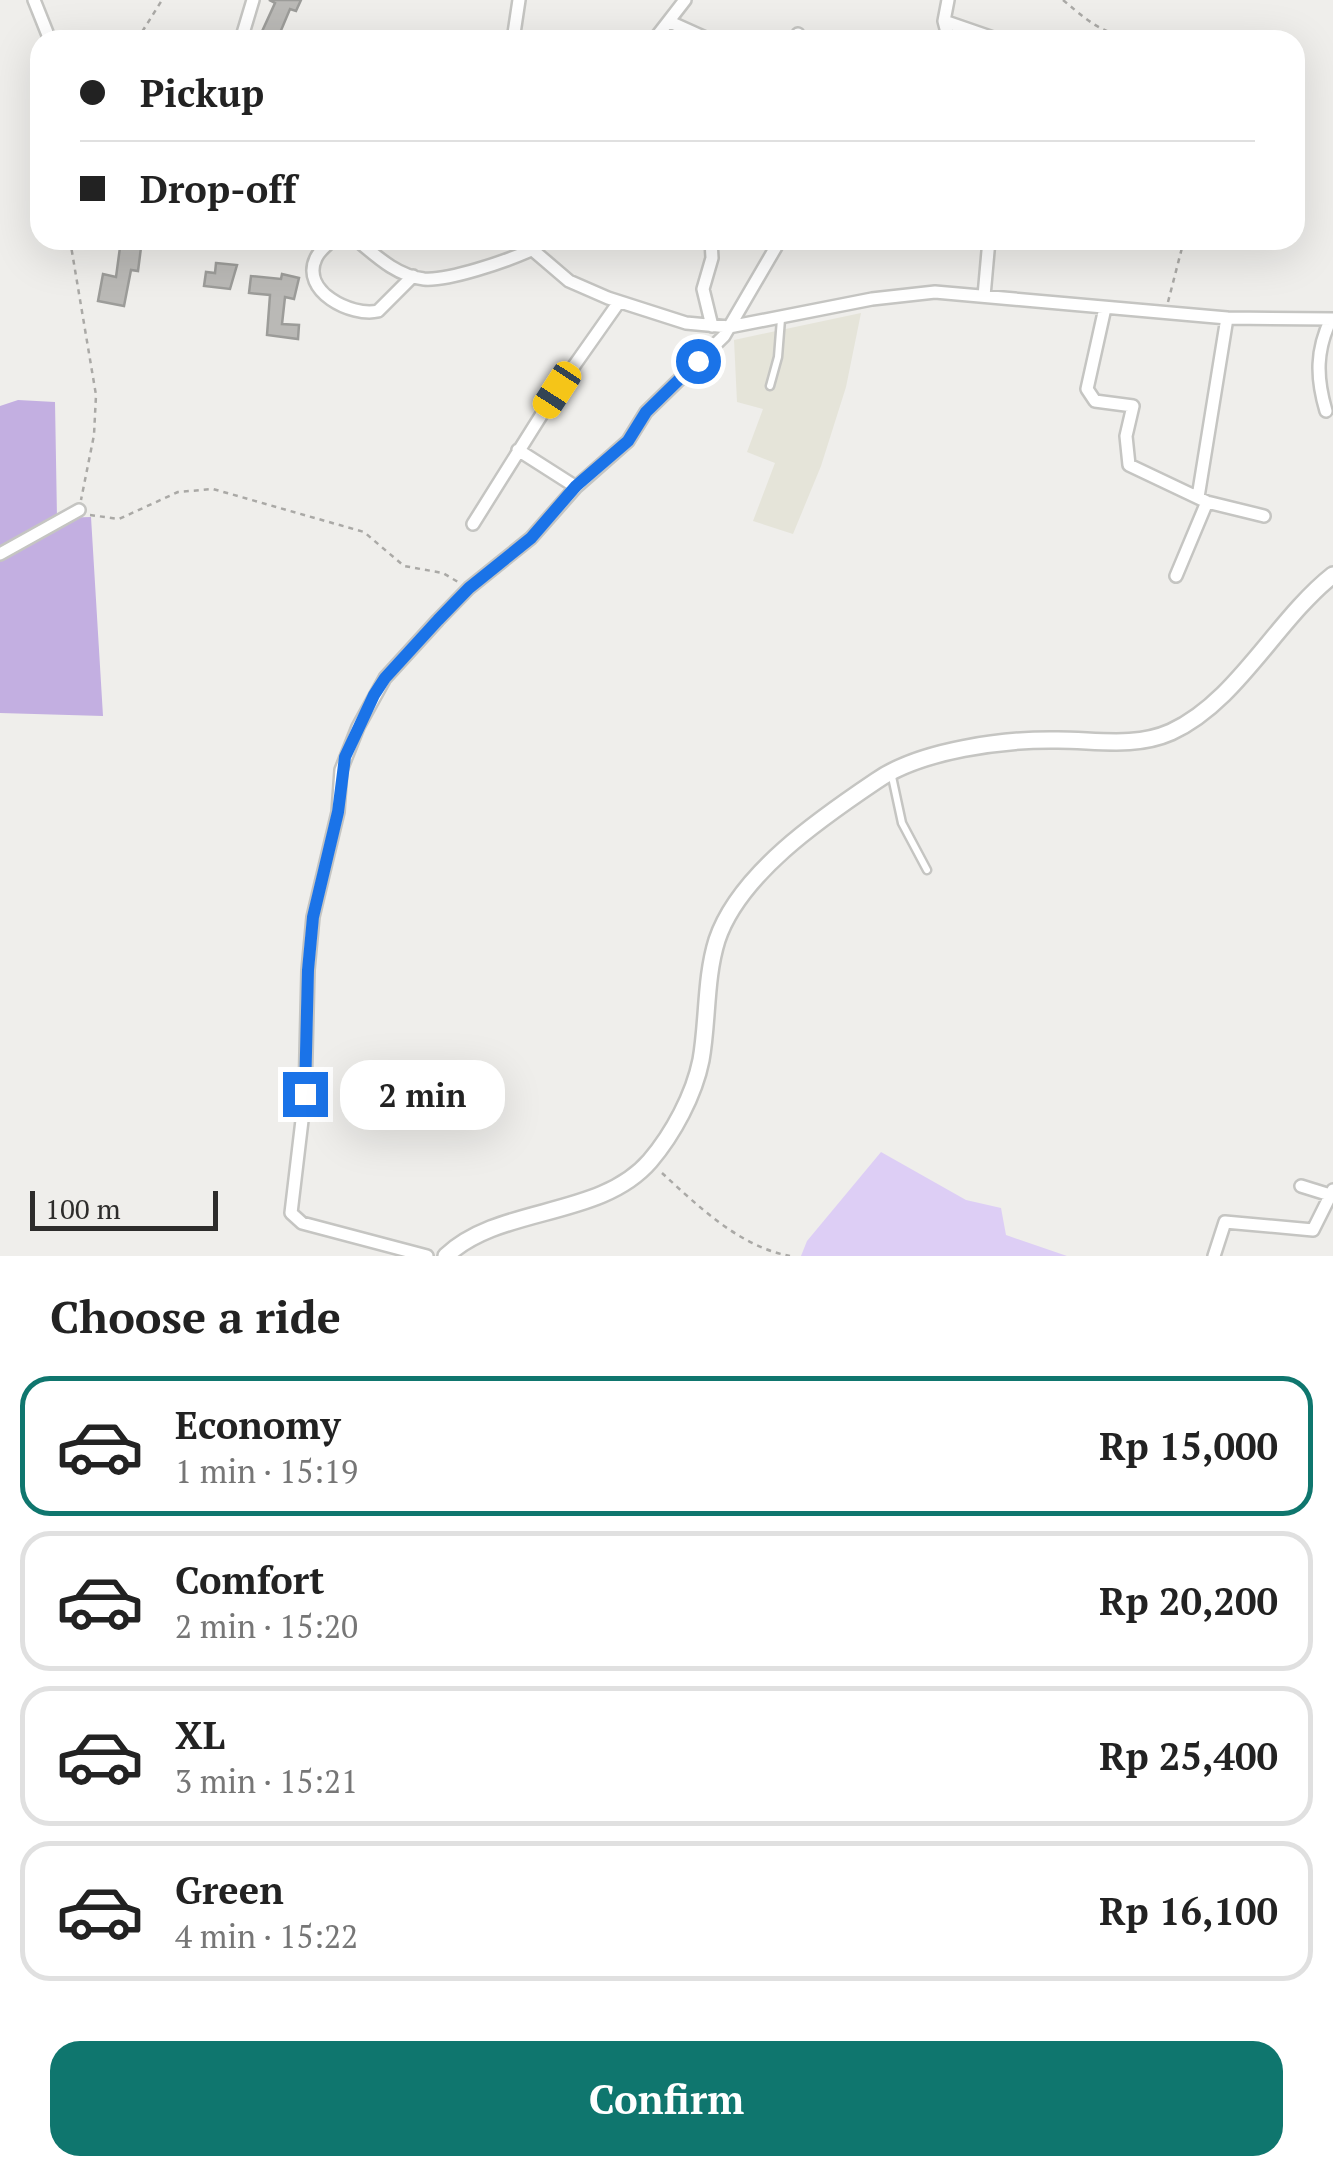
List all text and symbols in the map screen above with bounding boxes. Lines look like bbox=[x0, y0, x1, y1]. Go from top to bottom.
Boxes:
text: Pickup bbox=[140, 68, 264, 118]
text: Drop-off bbox=[140, 164, 297, 214]
route start bbox=[676, 339, 721, 384]
car bbox=[528, 357, 586, 423]
callout: 2 min bbox=[340, 1059, 505, 1129]
route end bbox=[283, 1072, 328, 1117]
text: 2 min bbox=[379, 1074, 466, 1116]
scale bar bbox=[30, 1186, 218, 1230]
text: 100 m bbox=[45, 1190, 121, 1227]
text: Choose a ride bbox=[50, 1286, 341, 1346]
text: Economy bbox=[175, 1400, 341, 1450]
icon: car bbox=[55, 1401, 145, 1491]
text: Rp 15,000 bbox=[1099, 1421, 1278, 1471]
text: 1 min · 15:19 bbox=[175, 1450, 358, 1492]
text: Comfort bbox=[175, 1555, 324, 1605]
icon: car bbox=[55, 1556, 145, 1646]
text: Rp 20,200 bbox=[1099, 1576, 1278, 1626]
text: 2 min · 15:20 bbox=[175, 1605, 358, 1647]
text: XL bbox=[175, 1710, 225, 1760]
icon: car bbox=[55, 1711, 145, 1801]
text: Rp 25,400 bbox=[1099, 1731, 1278, 1781]
text: 3 min · 15:21 bbox=[175, 1760, 358, 1802]
text: Green bbox=[175, 1865, 284, 1915]
icon: car bbox=[55, 1866, 145, 1956]
text: Rp 16,100 bbox=[1099, 1886, 1278, 1936]
text: 4 min · 15:22 bbox=[175, 1915, 358, 1957]
button: Confirm bbox=[50, 2041, 1283, 2156]

